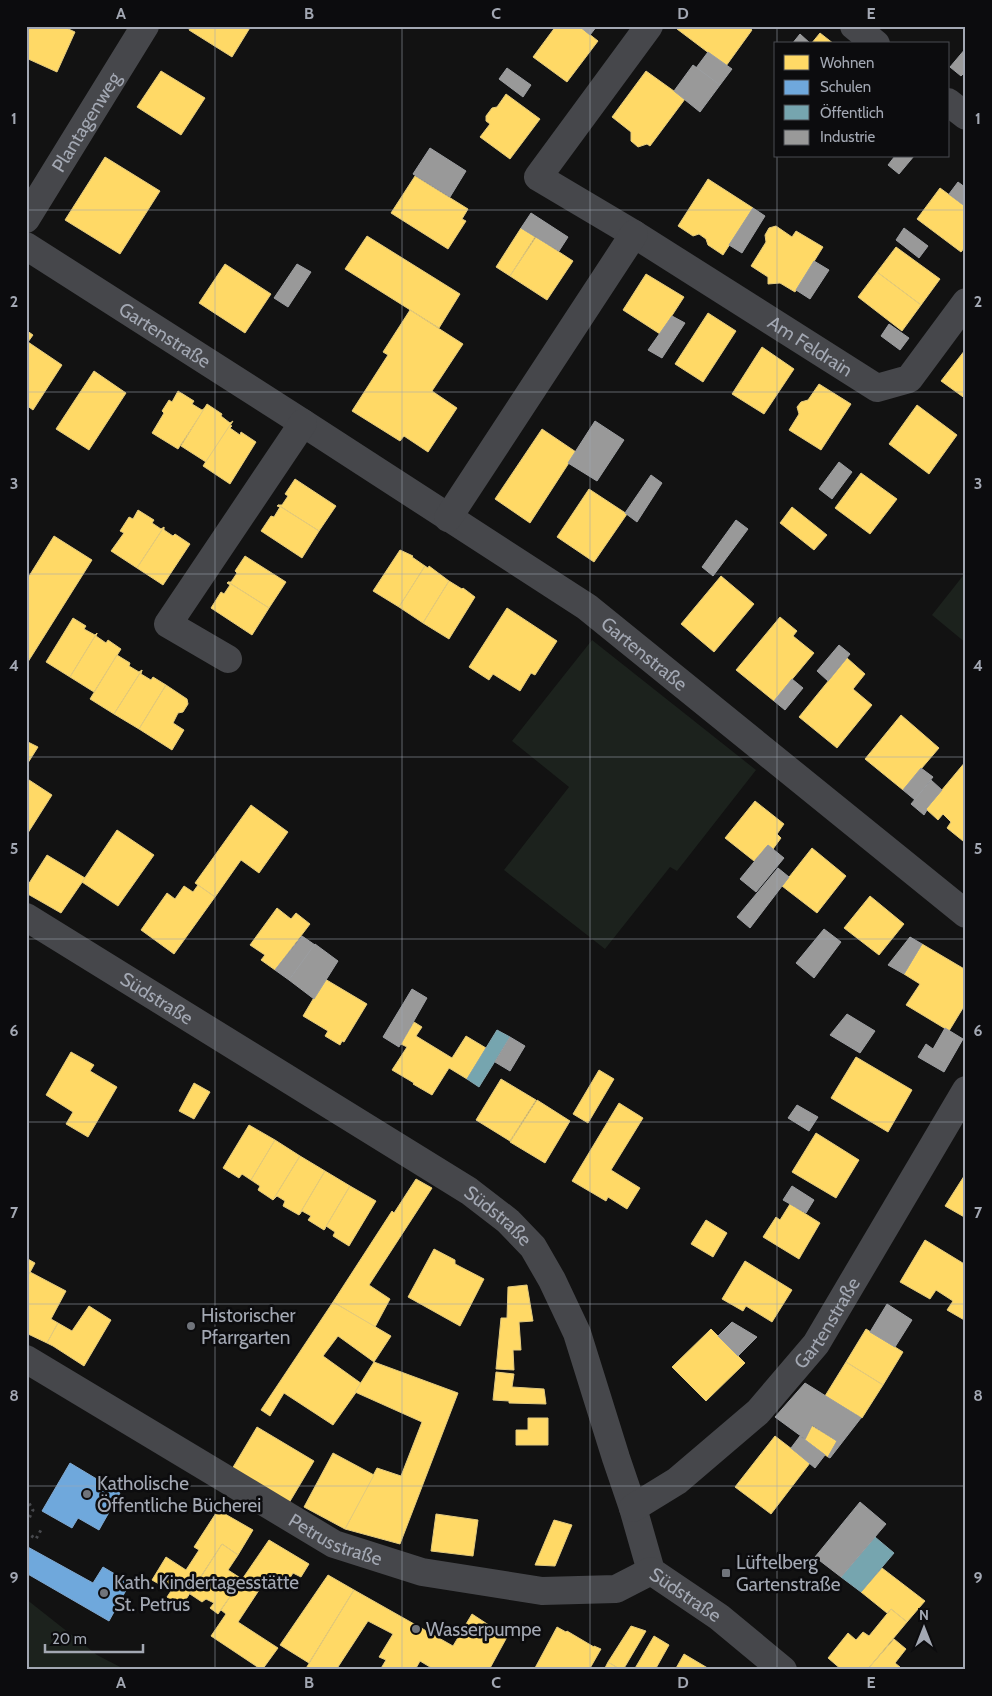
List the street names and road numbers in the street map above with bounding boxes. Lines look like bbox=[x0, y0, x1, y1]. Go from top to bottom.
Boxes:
street label: Plantagenweg bbox=[46, 67, 126, 176]
street label: Gartenstraße bbox=[115, 297, 215, 373]
street label: Am Feldrain bbox=[764, 310, 857, 381]
street label: Gartenstraße bbox=[597, 612, 692, 695]
street label: Südstraße bbox=[116, 967, 198, 1029]
street label: Südstraße bbox=[460, 1180, 537, 1251]
street label: Gartenstraße bbox=[789, 1273, 865, 1373]
street label: Petrusstraße bbox=[285, 1508, 385, 1570]
street label: Südstraße bbox=[646, 1562, 726, 1627]

